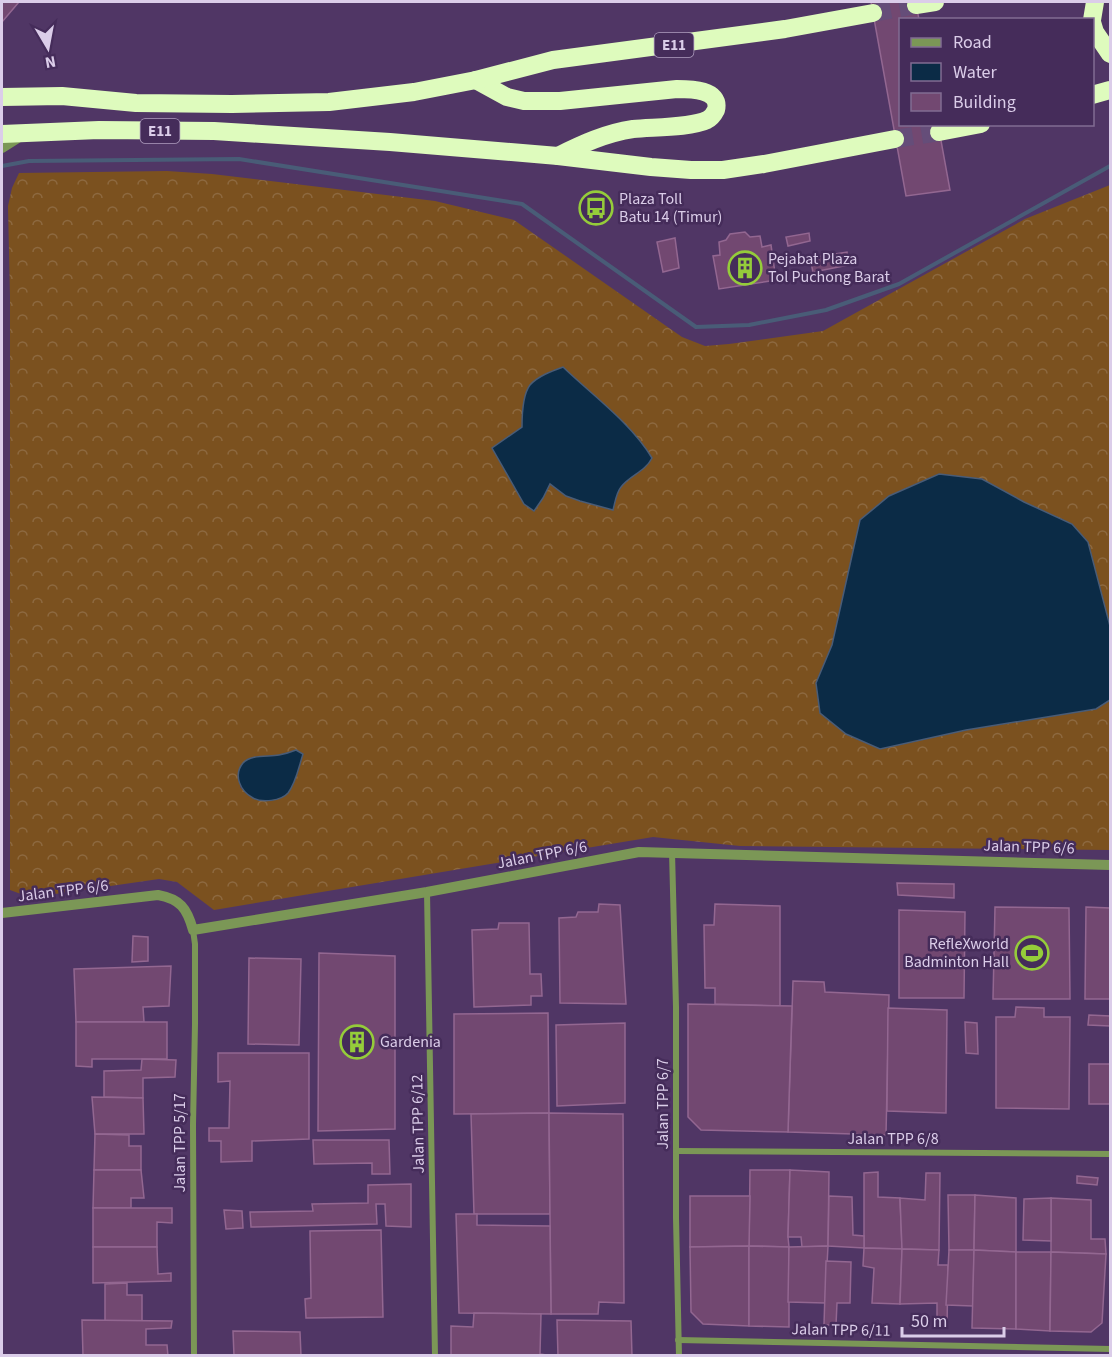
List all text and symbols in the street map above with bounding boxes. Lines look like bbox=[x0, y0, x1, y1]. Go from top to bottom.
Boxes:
north arrow bbox=[18, 18, 78, 78]
legend bbox=[899, 18, 1094, 126]
text: Road bbox=[953, 30, 992, 55]
road number: E11 bbox=[654, 33, 694, 57]
text: N bbox=[43, 50, 58, 74]
text: Water bbox=[953, 60, 997, 85]
text: Building bbox=[953, 90, 1016, 115]
road number: E11 bbox=[140, 119, 180, 143]
place label: Plaza Toll Batu 14 (Timur) bbox=[619, 188, 722, 228]
bus stop icon: Plaza Toll Batu 14 (Timur) bbox=[578, 190, 614, 226]
place label: Pejabat Plaza Tol Puchong Barat bbox=[768, 248, 890, 288]
building icon: Pejabat Plaza Tol Puchong Barat bbox=[727, 250, 763, 286]
street label: Jalan TPP 6/6 bbox=[983, 834, 1075, 860]
street label: Jalan TPP 6/6 bbox=[495, 835, 589, 875]
street label: Jalan TPP 6/6 bbox=[16, 875, 110, 907]
place label: RefleXworld Badminton Hall bbox=[904, 933, 1009, 973]
sports icon: RefleXworld Badminton Hall bbox=[1014, 935, 1050, 971]
building icon: Gardenia bbox=[339, 1024, 375, 1060]
place label: Gardenia bbox=[380, 1031, 441, 1053]
street label: Jalan TPP 6/7 bbox=[652, 1058, 674, 1150]
street label: Jalan TPP 6/12 bbox=[406, 1074, 430, 1174]
street label: Jalan TPP 5/17 bbox=[169, 1093, 191, 1193]
street label: Jalan TPP 6/8 bbox=[847, 1128, 939, 1150]
scale bar bbox=[902, 1300, 1004, 1338]
text: 50 m bbox=[911, 1309, 947, 1334]
street label: Jalan TPP 6/11 bbox=[791, 1318, 891, 1342]

